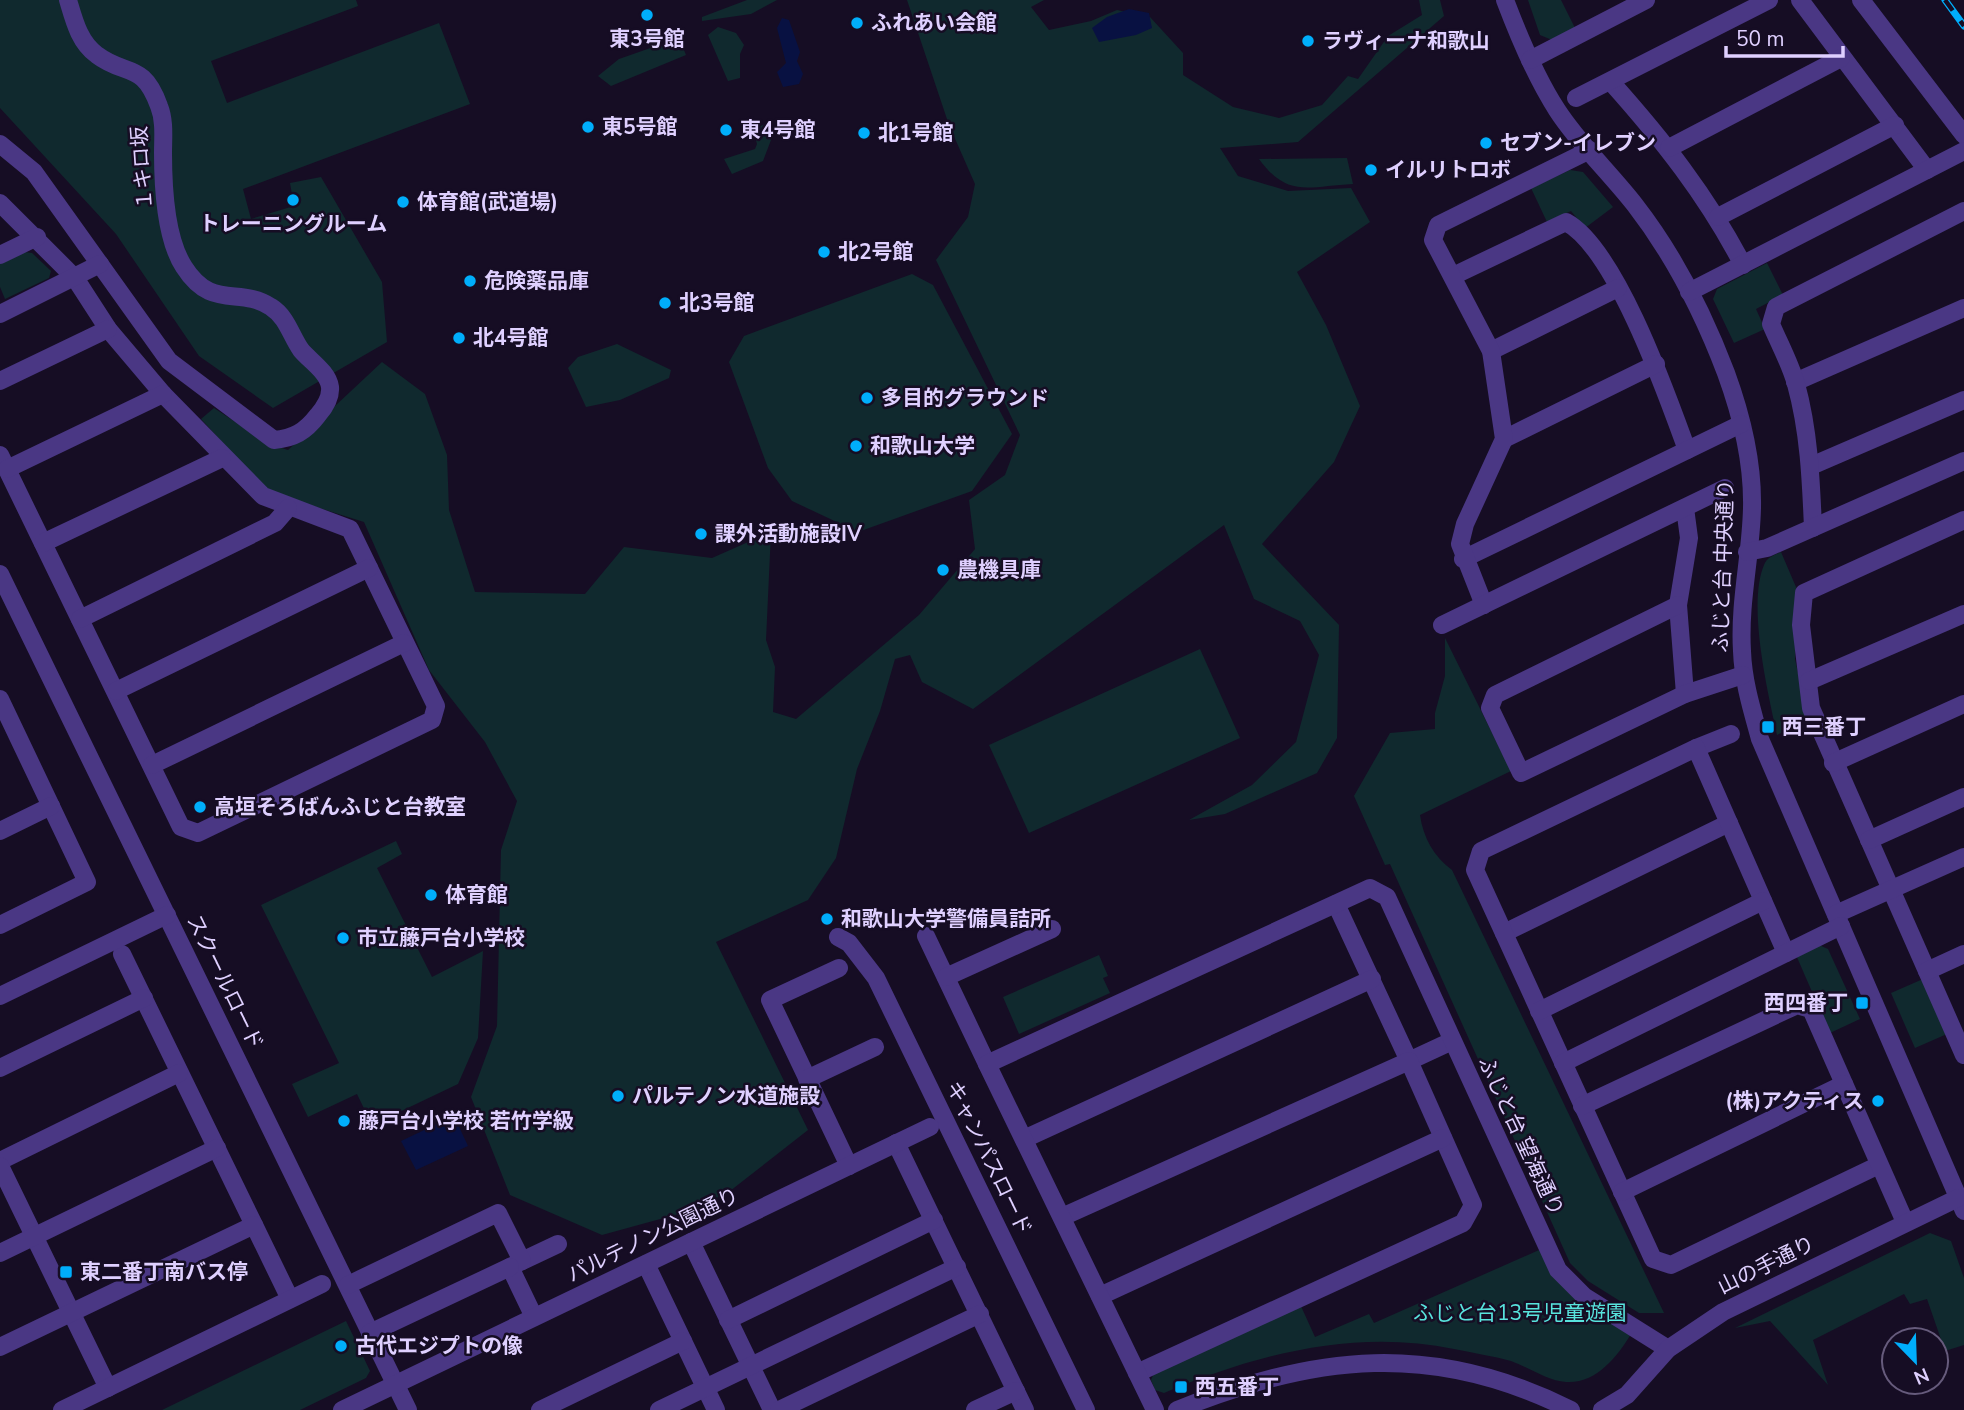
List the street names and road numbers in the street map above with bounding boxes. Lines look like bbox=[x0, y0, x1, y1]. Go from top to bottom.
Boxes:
street label: １キロ坂 bbox=[125, 125, 159, 211]
street label: ふじと台 中央通り bbox=[1706, 479, 1740, 653]
street label: スクールロード bbox=[180, 910, 270, 1054]
street label: ふじと台 望海通り bbox=[1472, 1052, 1570, 1220]
street label: キャンパスロード bbox=[940, 1076, 1038, 1240]
street label: パルテノン公園通り bbox=[562, 1181, 744, 1289]
street label: 山の手通り bbox=[1713, 1229, 1819, 1301]

